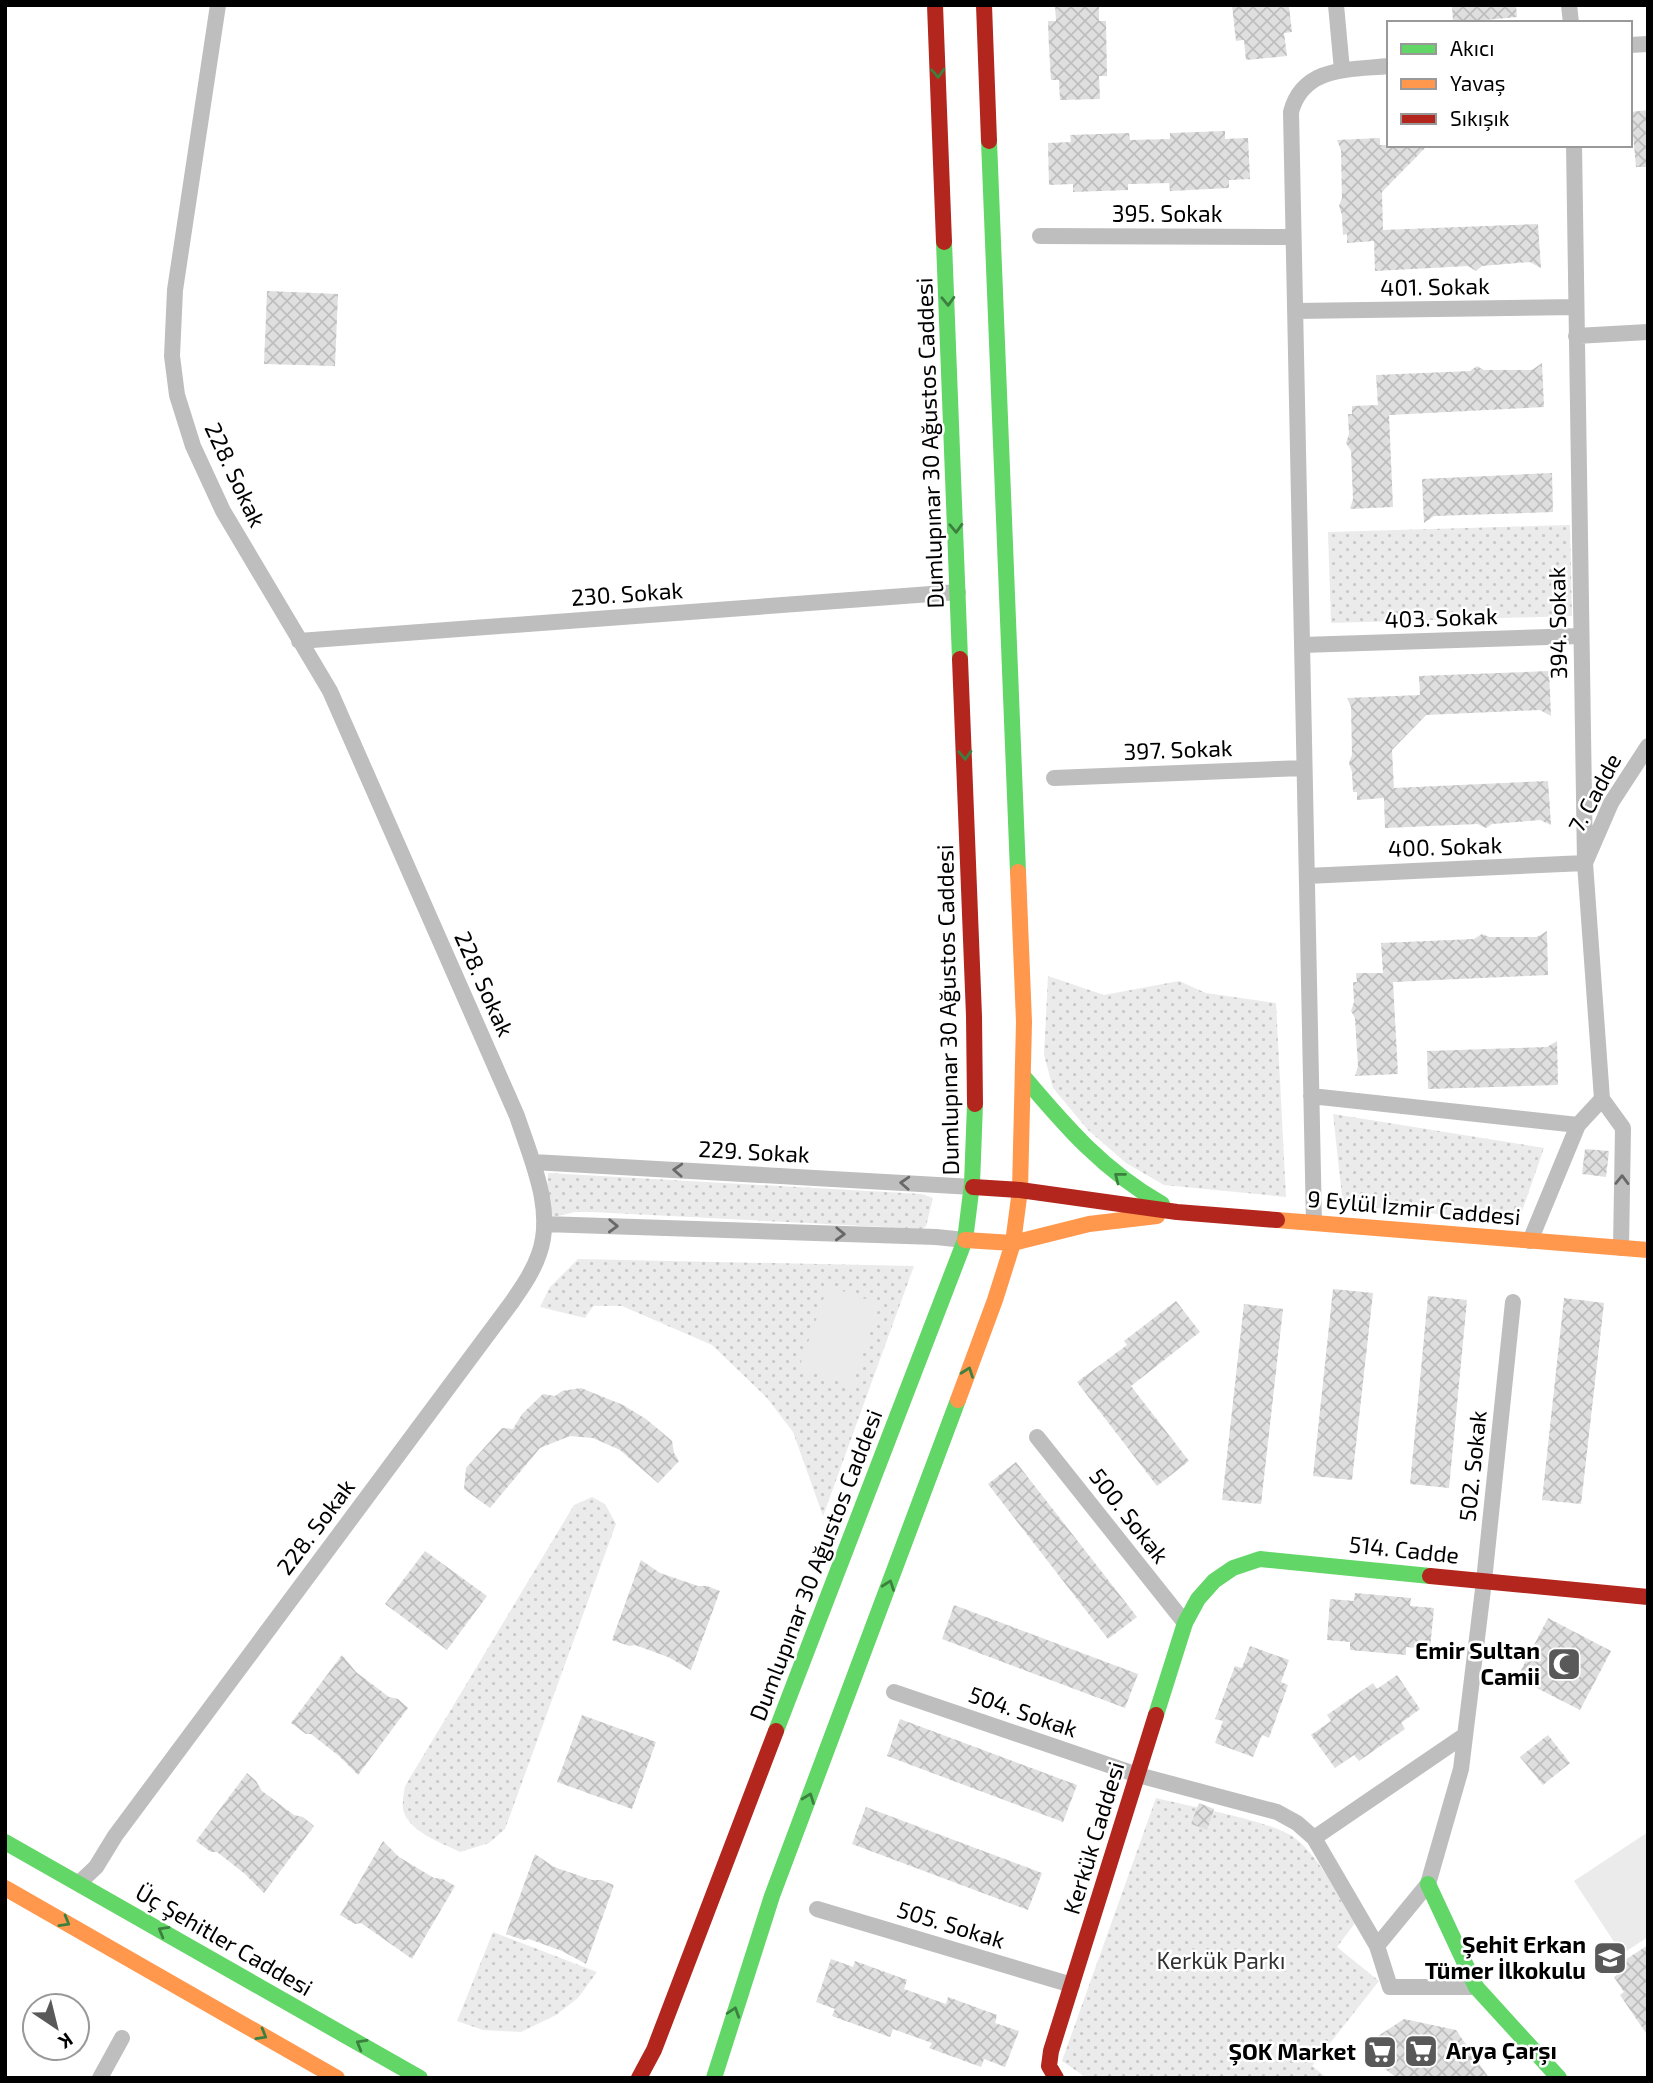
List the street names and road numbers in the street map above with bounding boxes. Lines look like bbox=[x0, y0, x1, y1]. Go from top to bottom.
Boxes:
street label: 395. Sokak bbox=[1112, 199, 1223, 227]
street label: 401. Sokak bbox=[1380, 271, 1490, 301]
street label: Dumlupınar 30 Ağustos Caddesi bbox=[909, 277, 949, 609]
street label: 228. Sokak bbox=[200, 418, 272, 532]
street label: 394. Sokak bbox=[1542, 566, 1572, 680]
street label: 230. Sokak bbox=[570, 575, 684, 611]
street label: 403. Sokak bbox=[1384, 601, 1498, 633]
street label: 397. Sokak bbox=[1123, 733, 1233, 765]
street label: 7. Cadde bbox=[1562, 748, 1627, 837]
street label: 400. Sokak bbox=[1387, 830, 1503, 862]
street label: Dumlupınar 30 Ağustos Caddesi bbox=[930, 844, 964, 1176]
street label: 228. Sokak bbox=[449, 927, 521, 1041]
street label: 229. Sokak bbox=[698, 1134, 811, 1168]
street label: 9 Eylül İzmir Caddesi bbox=[1306, 1184, 1522, 1230]
street label: Dumlupınar 30 Ağustos Caddesi bbox=[743, 1405, 887, 1724]
street label: 502. Sokak bbox=[1452, 1409, 1492, 1523]
street label: 500. Sokak bbox=[1084, 1462, 1176, 1569]
street label: 228. Sokak bbox=[270, 1473, 360, 1580]
street label: 514. Cadde bbox=[1348, 1529, 1461, 1569]
street label: 504. Sokak bbox=[965, 1679, 1081, 1743]
street label: Kerkük Caddesi bbox=[1057, 1758, 1130, 1917]
street label: Üç Şehitler Caddesi bbox=[131, 1877, 318, 2002]
street label: 505. Sokak bbox=[894, 1894, 1009, 1954]

